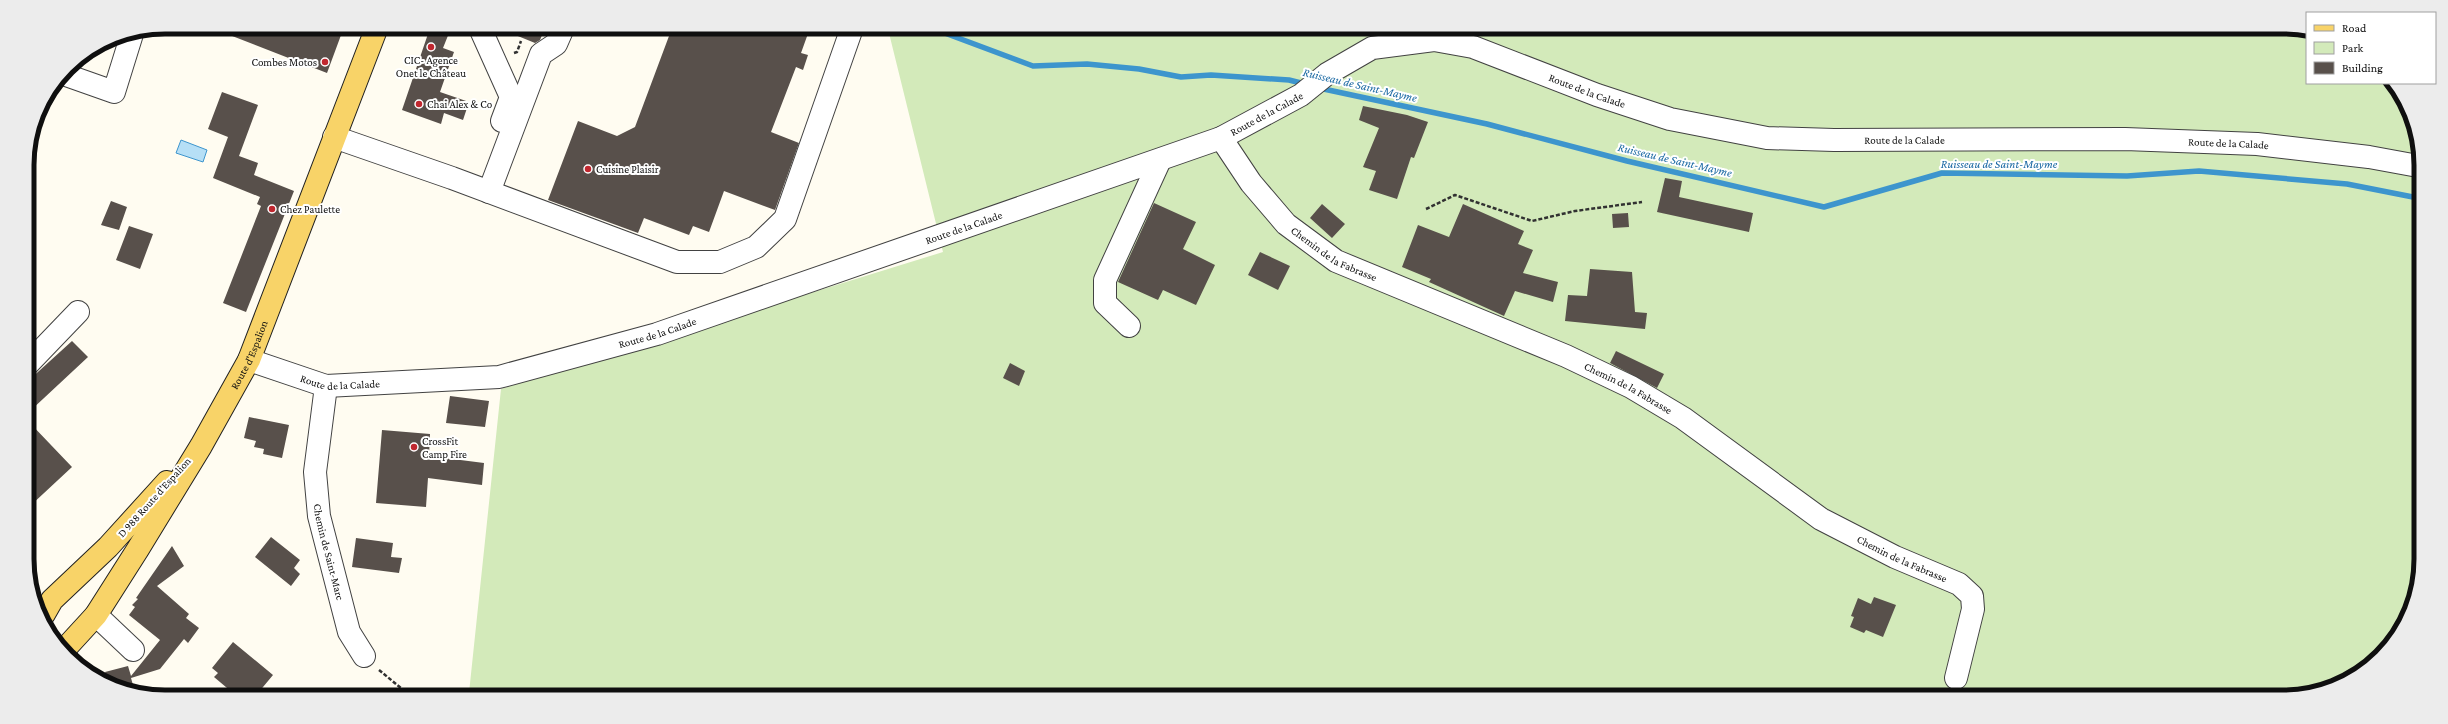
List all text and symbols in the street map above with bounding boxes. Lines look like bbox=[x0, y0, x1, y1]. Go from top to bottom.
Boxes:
legend bbox=[2306, 12, 2436, 84]
text: Road bbox=[2342, 21, 2367, 35]
text: Park bbox=[2342, 41, 2364, 55]
marker: CIC- Agence Onet le Château bbox=[426, 42, 436, 52]
place label: CIC- Agence Onet le Château bbox=[396, 54, 466, 79]
place label: Combes Motos bbox=[251, 56, 317, 68]
marker: Combes Motos bbox=[320, 57, 330, 67]
text: Building bbox=[2342, 61, 2383, 75]
water label: Ruisseau de Saint-Mayme bbox=[1302, 65, 1419, 105]
street label: Route de la Calade bbox=[1547, 71, 1627, 110]
street label: Route de la Calade bbox=[1228, 89, 1305, 138]
place label: Chai Alex & Co bbox=[427, 98, 493, 110]
marker: Chai Alex & Co bbox=[414, 99, 424, 109]
street label: Route de la Calade bbox=[1864, 134, 1945, 146]
street label: Route de la Calade bbox=[2188, 135, 2270, 151]
water label: Ruisseau de Saint-Mayme bbox=[1617, 140, 1734, 180]
water label: Ruisseau de Saint-Mayme bbox=[1941, 157, 2058, 171]
place label: Cuisine Plaisir bbox=[596, 163, 659, 175]
marker: Cuisine Plaisir bbox=[583, 164, 593, 174]
place label: Chez Paulette bbox=[280, 203, 340, 215]
marker: Chez Paulette bbox=[267, 204, 277, 214]
street label: Route de la Calade bbox=[924, 208, 1004, 246]
street label: Chemin de la Fabrasse bbox=[1289, 224, 1379, 283]
street label: Route de la Calade bbox=[617, 315, 698, 350]
street label: Route d'Espalion bbox=[228, 319, 270, 391]
street label: Chemin de la Fabrasse bbox=[1582, 360, 1675, 416]
street label: Route de la Calade bbox=[299, 372, 380, 392]
place label: CrossFit Camp Fire bbox=[422, 435, 467, 461]
marker: CrossFit Camp Fire bbox=[409, 442, 419, 452]
street label: D 988 Route d'Espalion bbox=[115, 455, 194, 540]
street label: Chemin de Saint-Marc bbox=[312, 503, 347, 602]
street label: Chemin de la Fabrasse bbox=[1855, 533, 1949, 584]

